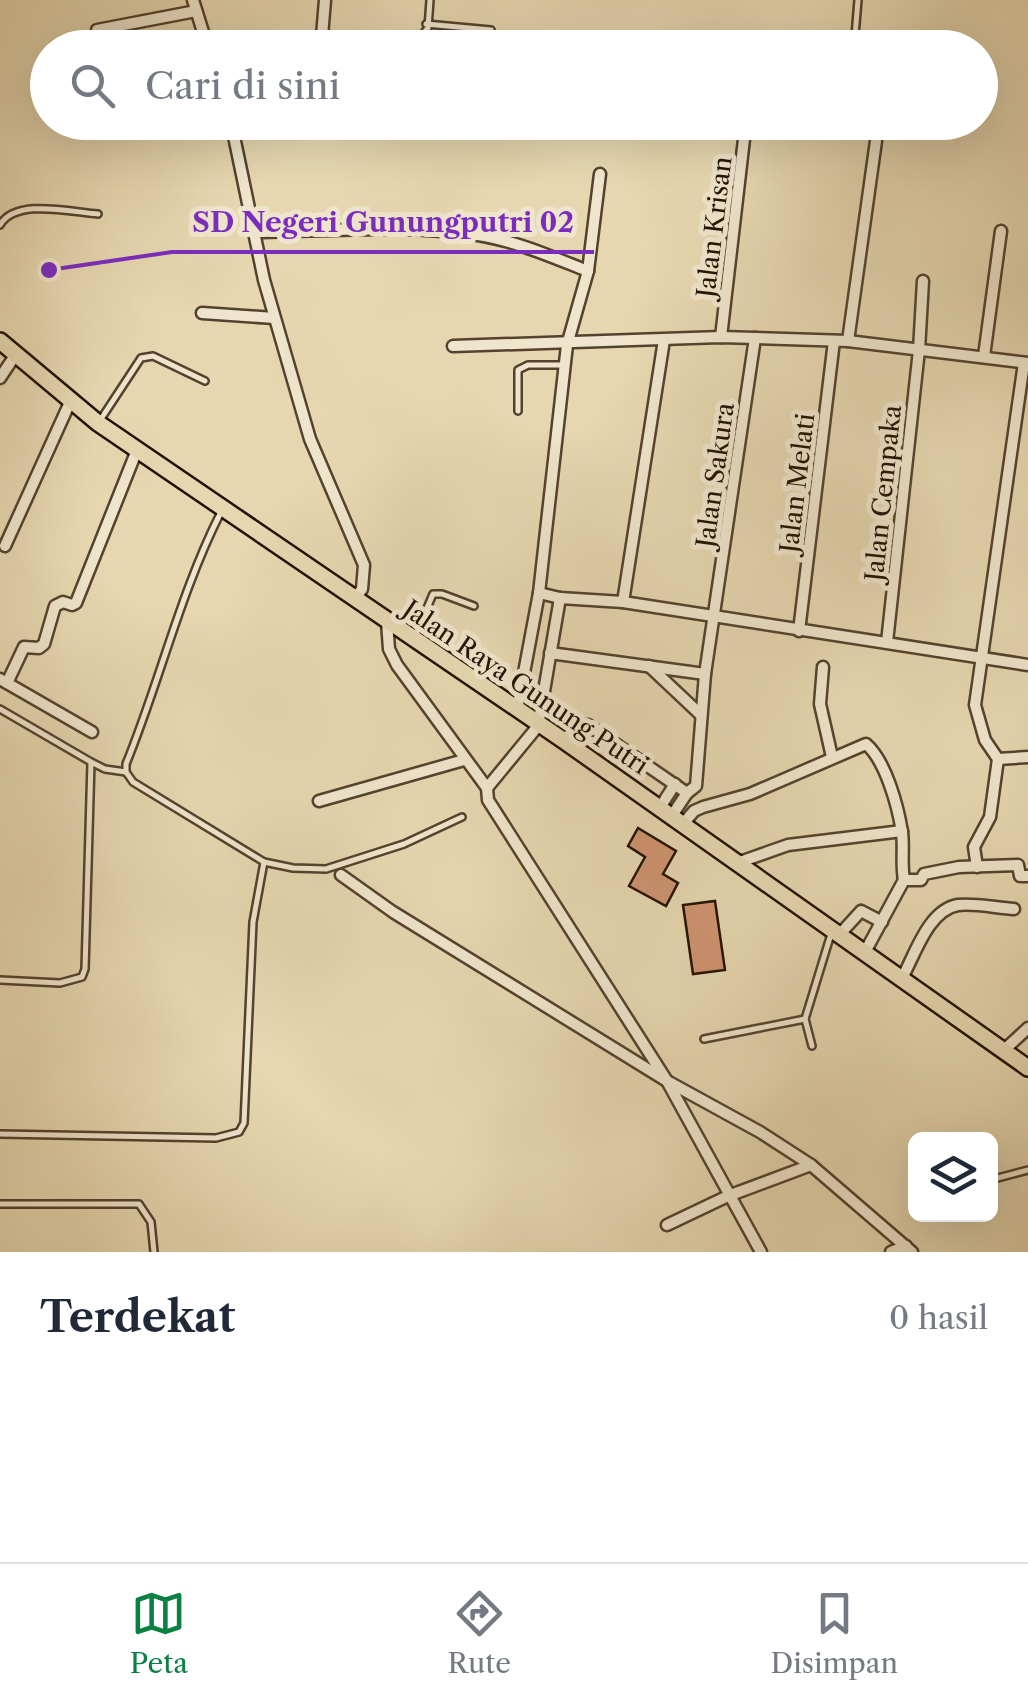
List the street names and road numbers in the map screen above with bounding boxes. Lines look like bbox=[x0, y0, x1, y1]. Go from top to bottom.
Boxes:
street label: Jalan Krisan bbox=[690, 154, 739, 303]
street label: Jalan Sakura bbox=[689, 400, 741, 554]
street label: Jalan Cempaka bbox=[858, 403, 908, 587]
street label: Jalan Melati bbox=[773, 411, 821, 559]
street label: Jalan Raya Gunung Putri bbox=[394, 591, 655, 781]

